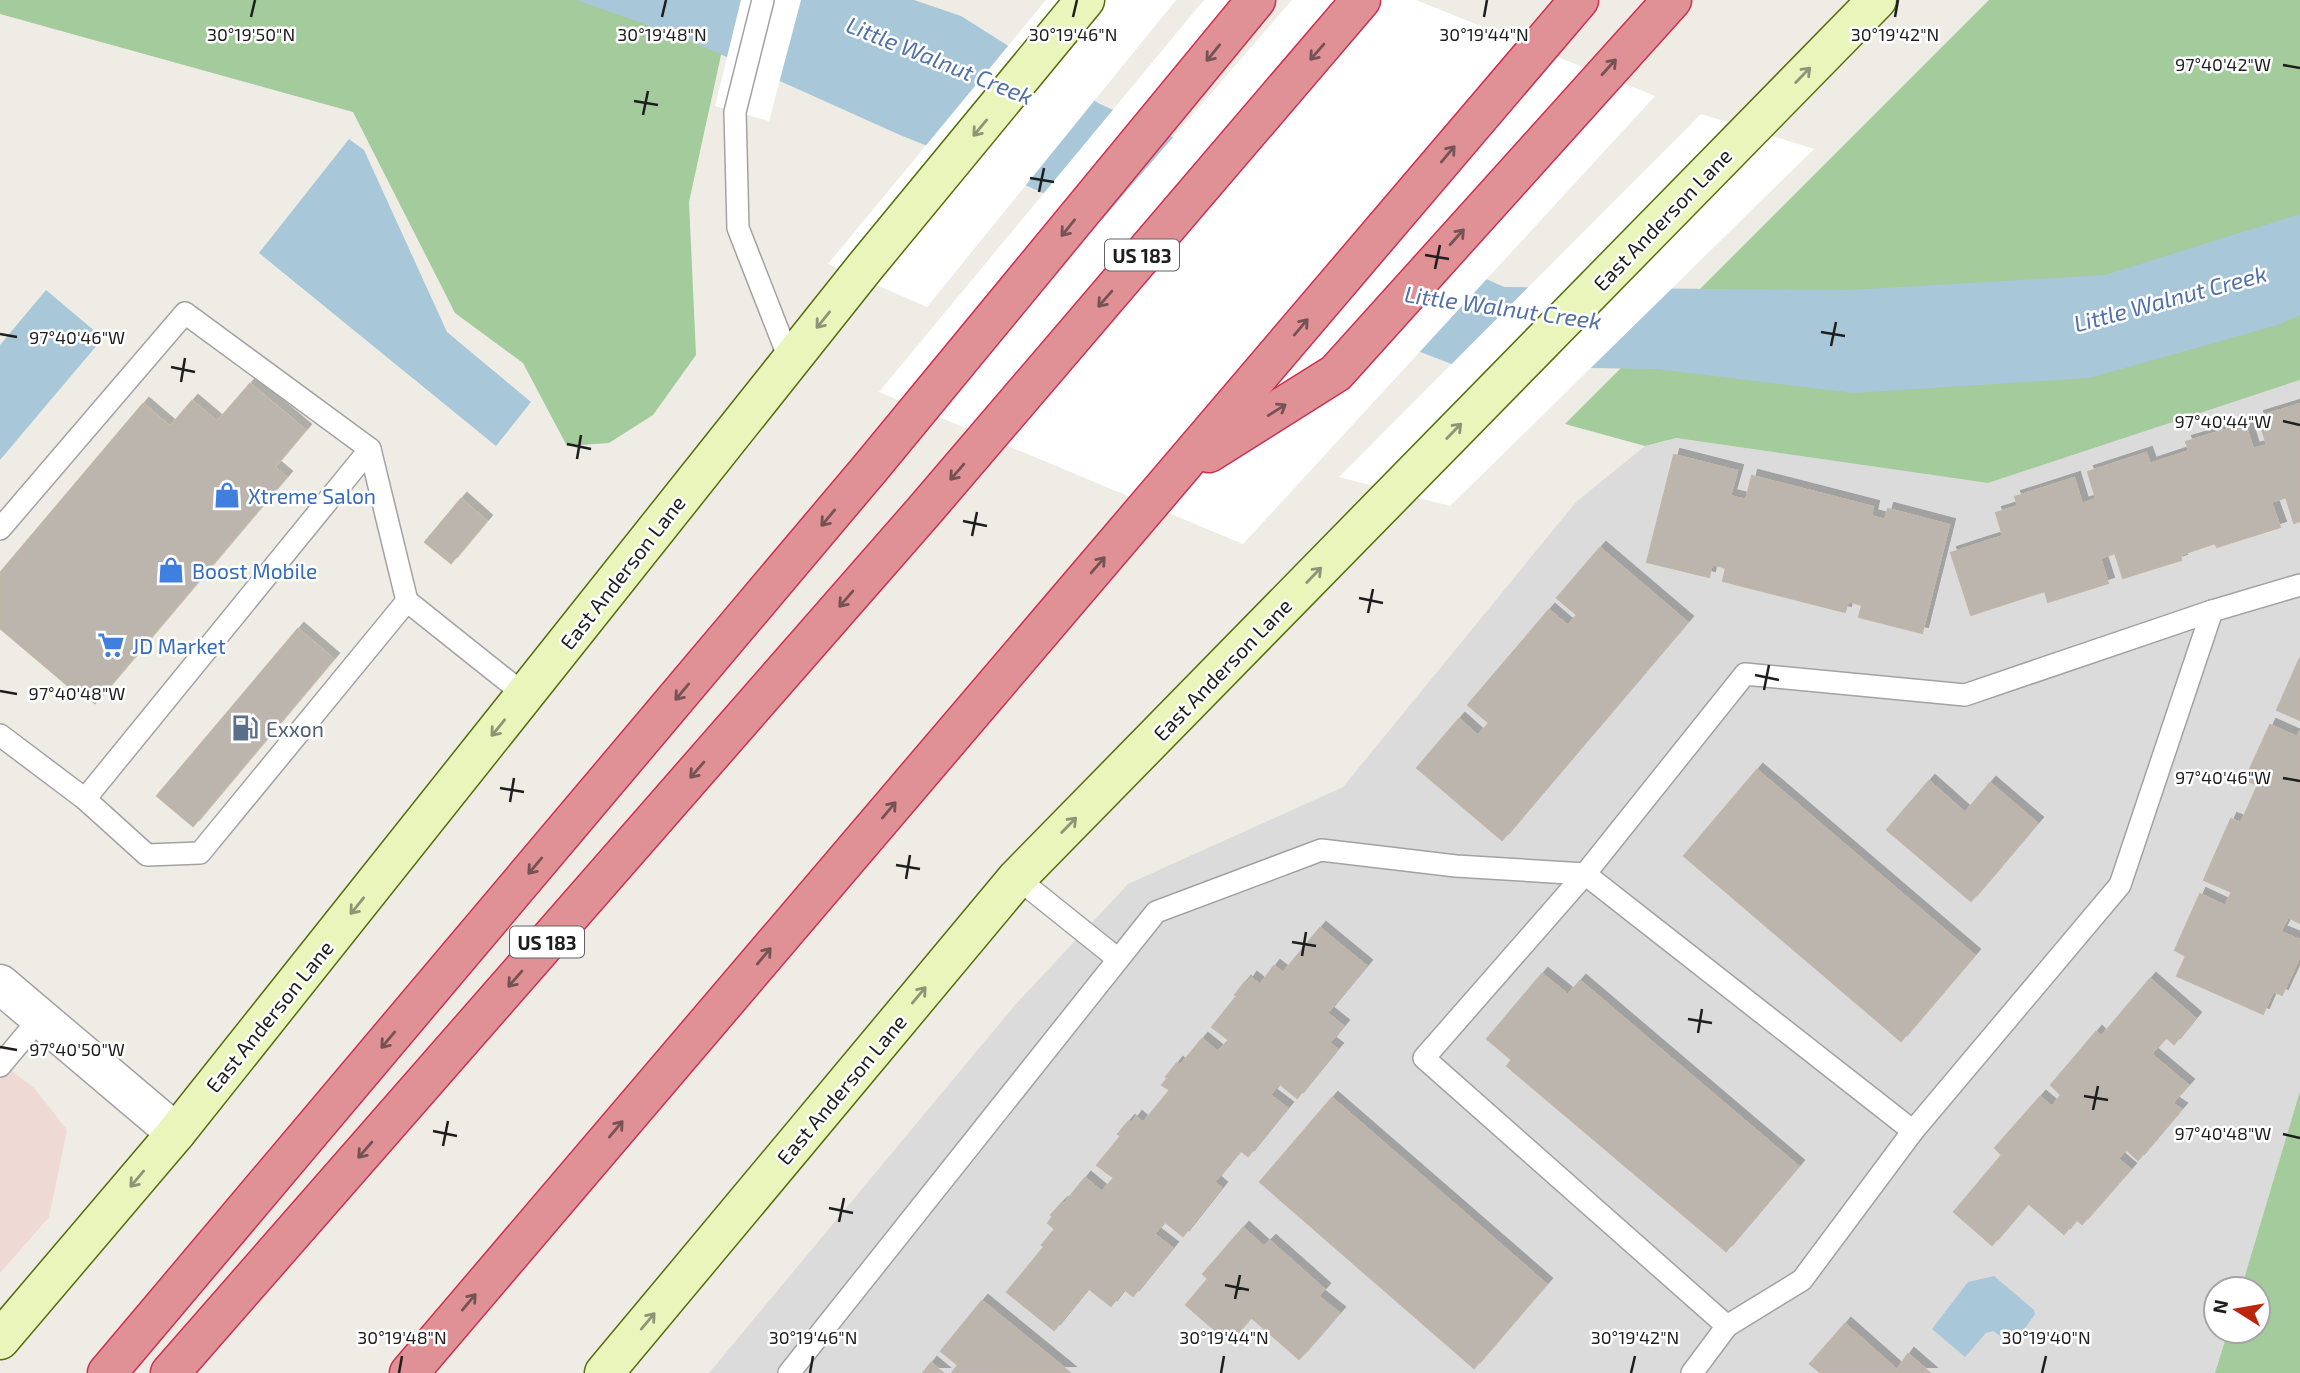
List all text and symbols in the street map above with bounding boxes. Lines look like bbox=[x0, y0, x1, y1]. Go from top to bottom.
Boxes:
water label: Little Walnut Creek bbox=[843, 10, 1037, 110]
text: 30°19'50"N bbox=[207, 23, 295, 45]
text: 30°19'48"N bbox=[617, 23, 707, 45]
text: 30°19'46"N bbox=[1029, 23, 1117, 45]
text: 30°19'44"N bbox=[1439, 23, 1529, 45]
text: 30°19'42"N bbox=[1851, 23, 1939, 45]
one-way arrow bbox=[1205, 43, 1221, 61]
one-way arrow bbox=[1309, 43, 1325, 61]
text: 97°40'42"W bbox=[2175, 53, 2271, 75]
one-way arrow bbox=[1601, 59, 1617, 77]
one-way arrow bbox=[1795, 67, 1812, 84]
one-way arrow bbox=[972, 119, 987, 137]
street label: East Anderson Lane bbox=[1588, 143, 1736, 295]
one-way arrow bbox=[1440, 145, 1456, 163]
one-way arrow bbox=[1061, 219, 1076, 237]
one-way arrow bbox=[1449, 229, 1466, 246]
road number: US 183 bbox=[1105, 240, 1179, 270]
water label: Little Walnut Creek bbox=[2070, 259, 2270, 337]
water label: Little Walnut Creek bbox=[1403, 279, 1603, 335]
one-way arrow bbox=[1097, 290, 1113, 308]
one-way arrow bbox=[815, 310, 830, 328]
one-way arrow bbox=[1293, 319, 1309, 337]
text: 97°40'46"W bbox=[29, 326, 125, 348]
one-way arrow bbox=[1267, 403, 1286, 418]
text: 97°40'44"W bbox=[2175, 410, 2271, 432]
one-way arrow bbox=[1446, 423, 1463, 440]
one-way arrow bbox=[949, 462, 965, 480]
shop icon: Xtreme Salon bbox=[212, 480, 242, 510]
place label: Xtreme Salon bbox=[248, 483, 376, 508]
street label: East Anderson Lane bbox=[554, 490, 690, 654]
one-way arrow bbox=[820, 509, 836, 527]
shop icon: Boost Mobile bbox=[156, 555, 186, 585]
one-way arrow bbox=[1090, 556, 1106, 574]
place label: Boost Mobile bbox=[192, 558, 317, 583]
one-way arrow bbox=[1306, 566, 1323, 583]
one-way arrow bbox=[838, 590, 855, 607]
street label: East Anderson Lane bbox=[1148, 593, 1296, 745]
supermarket icon: JD Market bbox=[96, 630, 126, 660]
place label: JD Market bbox=[132, 633, 226, 658]
text: 97°40'48"W bbox=[29, 682, 125, 704]
one-way arrow bbox=[674, 683, 690, 701]
fuel station icon: Exxon bbox=[230, 713, 260, 743]
place label: Exxon bbox=[266, 716, 324, 741]
one-way arrow bbox=[491, 719, 506, 737]
one-way arrow bbox=[689, 761, 705, 779]
text: 97°40'46"W bbox=[2175, 766, 2271, 788]
one-way arrow bbox=[881, 801, 896, 819]
one-way arrow bbox=[1061, 816, 1078, 833]
one-way arrow bbox=[527, 857, 543, 875]
one-way arrow bbox=[349, 897, 364, 915]
road number: US 183 bbox=[510, 926, 584, 958]
street label: East Anderson Lane bbox=[200, 935, 338, 1097]
one-way arrow bbox=[756, 947, 772, 965]
one-way arrow bbox=[507, 969, 523, 987]
one-way arrow bbox=[911, 987, 927, 1005]
street label: East Anderson Lane bbox=[771, 1009, 911, 1169]
one-way arrow bbox=[380, 1031, 396, 1049]
text: 97°40'50"W bbox=[29, 1038, 125, 1060]
one-way arrow bbox=[608, 1120, 624, 1138]
text: 97°40'48"W bbox=[2175, 1122, 2271, 1144]
one-way arrow bbox=[357, 1141, 373, 1159]
one-way arrow bbox=[129, 1169, 145, 1187]
north arrow bbox=[2202, 1275, 2272, 1345]
one-way arrow bbox=[461, 1294, 477, 1312]
text: N bbox=[2207, 1298, 2232, 1316]
one-way arrow bbox=[640, 1312, 656, 1330]
text: 30°19'48"N bbox=[357, 1326, 447, 1348]
text: 30°19'46"N bbox=[769, 1326, 857, 1348]
text: 30°19'44"N bbox=[1179, 1326, 1269, 1348]
text: 30°19'42"N bbox=[1591, 1326, 1679, 1348]
text: 30°19'40"N bbox=[2001, 1326, 2091, 1348]

